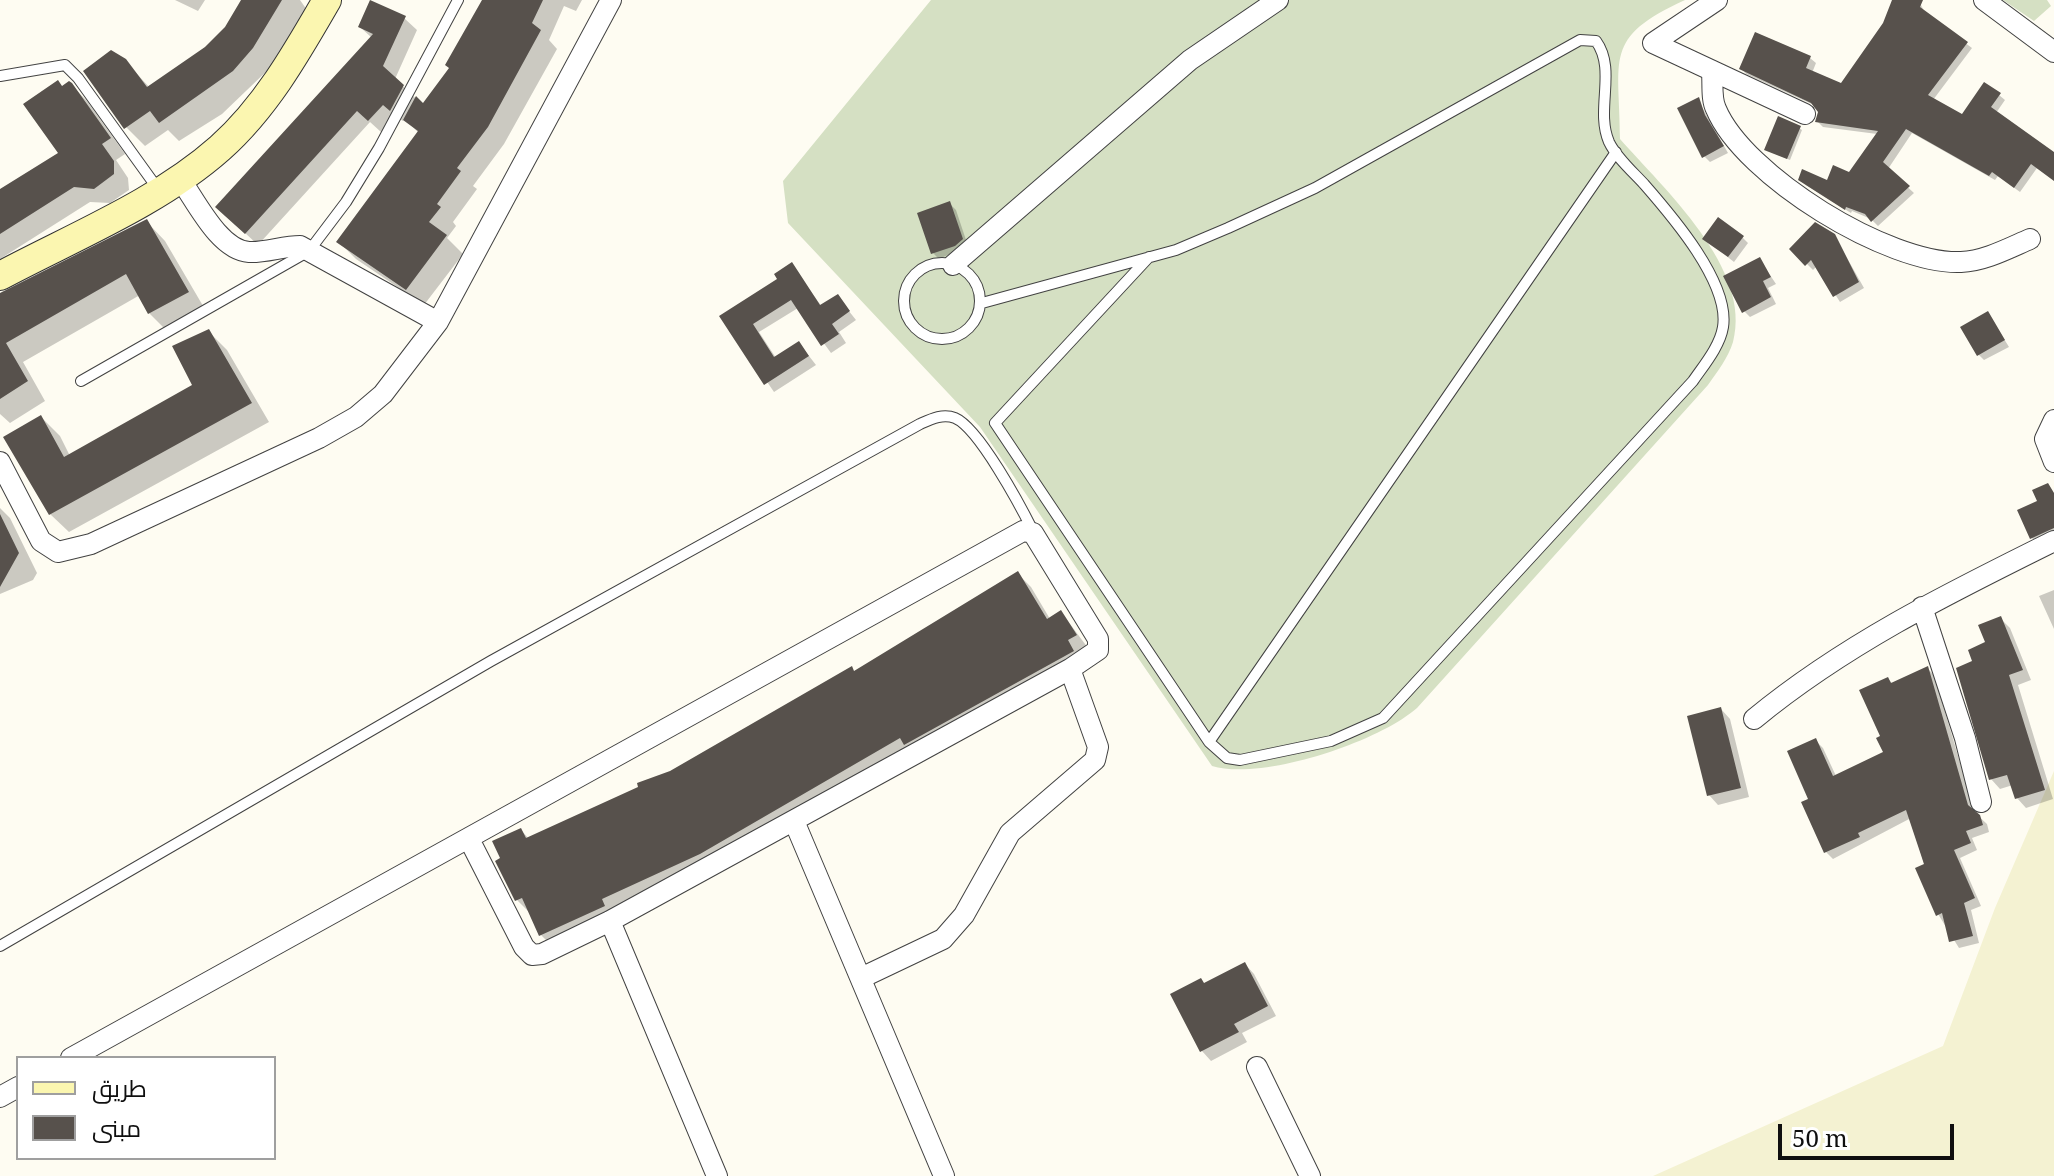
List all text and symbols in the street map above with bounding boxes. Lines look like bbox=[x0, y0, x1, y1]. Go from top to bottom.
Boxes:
legend bbox=[16, 1056, 276, 1160]
text: طريق bbox=[92, 1071, 147, 1104]
scale bar bbox=[1782, 1108, 1958, 1158]
text: مبنى bbox=[92, 1111, 141, 1144]
text: 50 m bbox=[1792, 1121, 1848, 1154]

